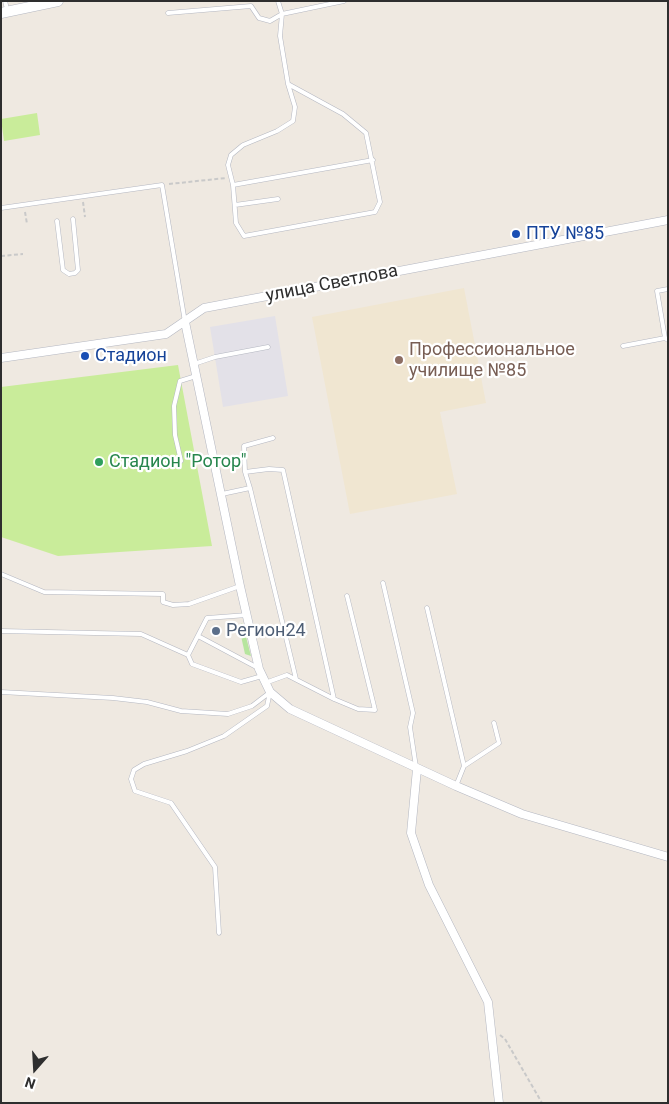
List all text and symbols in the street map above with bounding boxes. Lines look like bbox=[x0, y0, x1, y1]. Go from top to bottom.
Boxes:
place label: ПТУ №85 bbox=[526, 223, 604, 245]
marker: ПТУ №85 bbox=[510, 228, 522, 240]
street label: улица Светлова bbox=[264, 261, 400, 307]
place label: Профессиональное училище №85 bbox=[409, 339, 575, 382]
place label: Стадион bbox=[95, 345, 167, 367]
marker: Стадион bbox=[79, 350, 91, 362]
marker: Профессиональное училище №85 bbox=[393, 354, 405, 366]
place label: Стадион "Ротор" bbox=[109, 451, 247, 473]
marker: Стадион "Ротор" bbox=[93, 456, 105, 468]
place label: Регион24 bbox=[226, 620, 306, 642]
marker: Регион24 bbox=[210, 625, 222, 637]
north arrow bbox=[10, 1044, 60, 1094]
text: N bbox=[23, 1074, 37, 1092]

